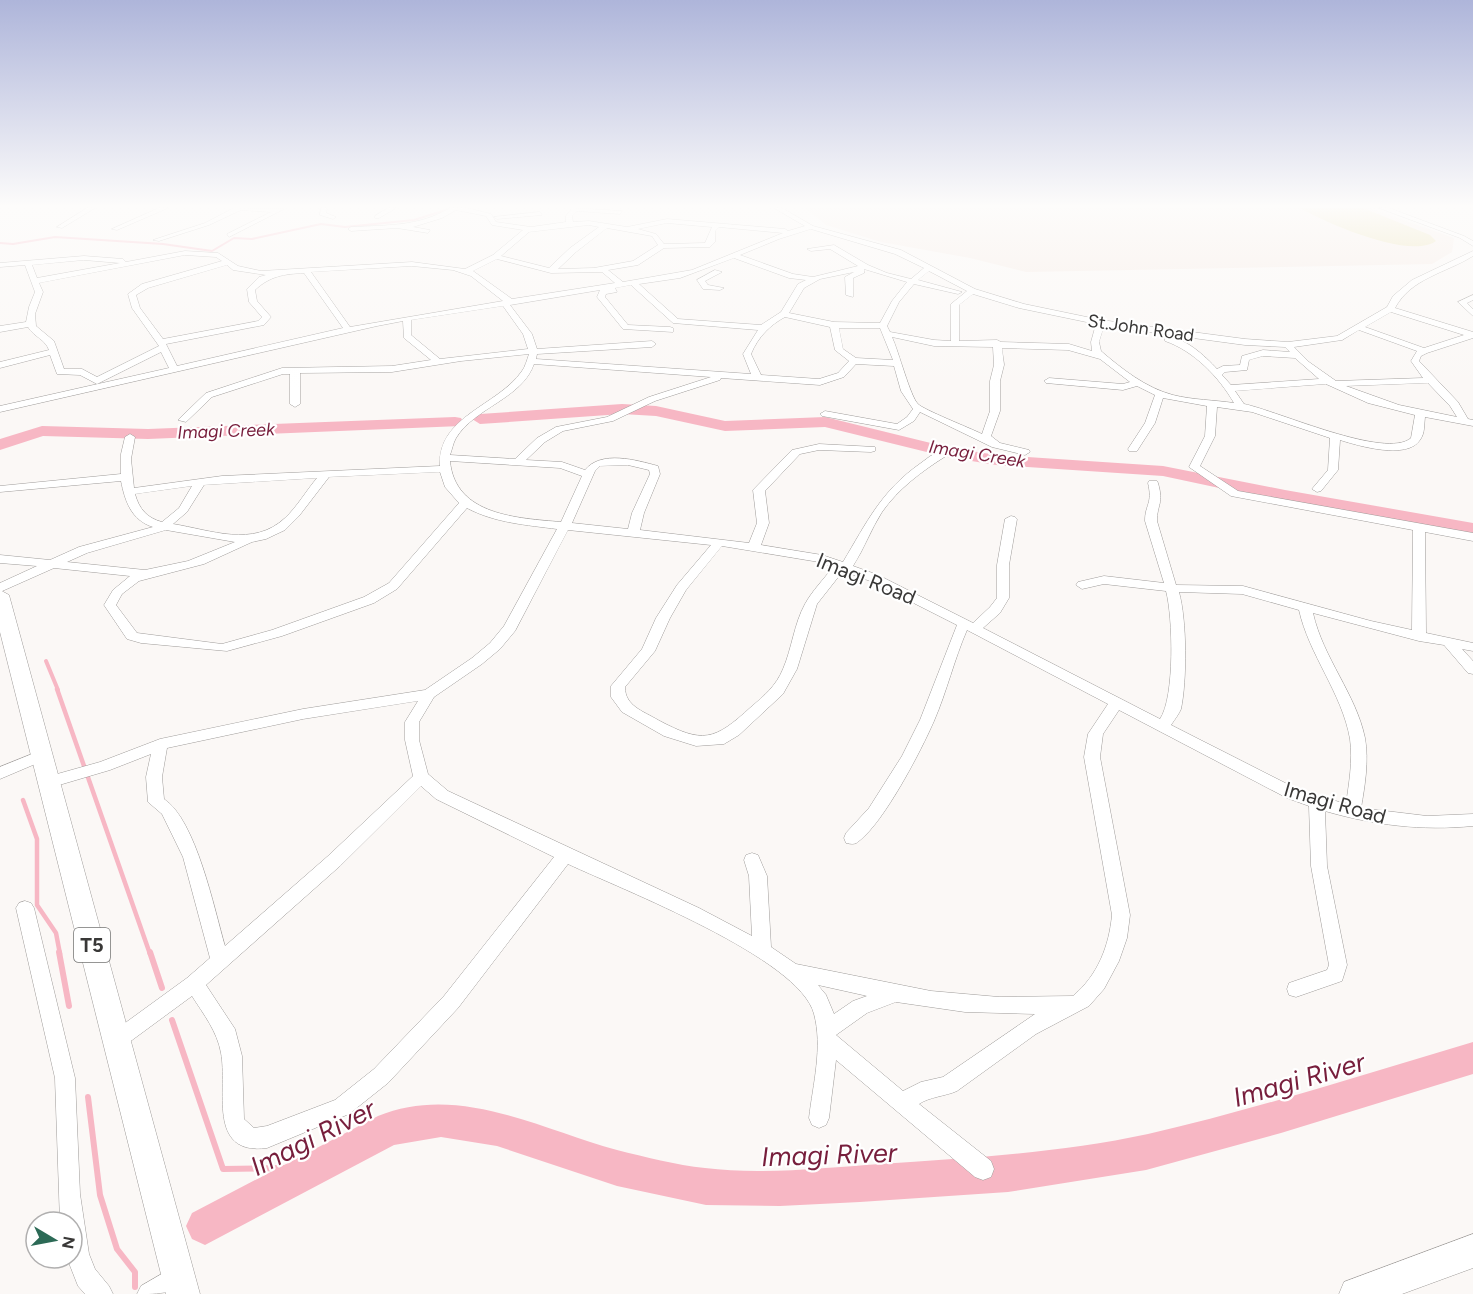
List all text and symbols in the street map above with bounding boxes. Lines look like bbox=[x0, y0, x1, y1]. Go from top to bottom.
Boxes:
street label: St.John Road bbox=[1086, 310, 1196, 346]
water label: Imagi Creek bbox=[177, 418, 276, 444]
water label: Imagi Creek bbox=[927, 436, 1028, 473]
street label: Imagi Road bbox=[813, 547, 920, 610]
street label: Imagi Road bbox=[1281, 776, 1389, 829]
road number: T5 bbox=[74, 928, 110, 962]
water label: Imagi River bbox=[1229, 1045, 1369, 1114]
water label: Imagi River bbox=[245, 1092, 381, 1183]
water label: Imagi River bbox=[761, 1136, 898, 1173]
north arrow bbox=[24, 1210, 84, 1270]
text: N bbox=[58, 1235, 79, 1250]

